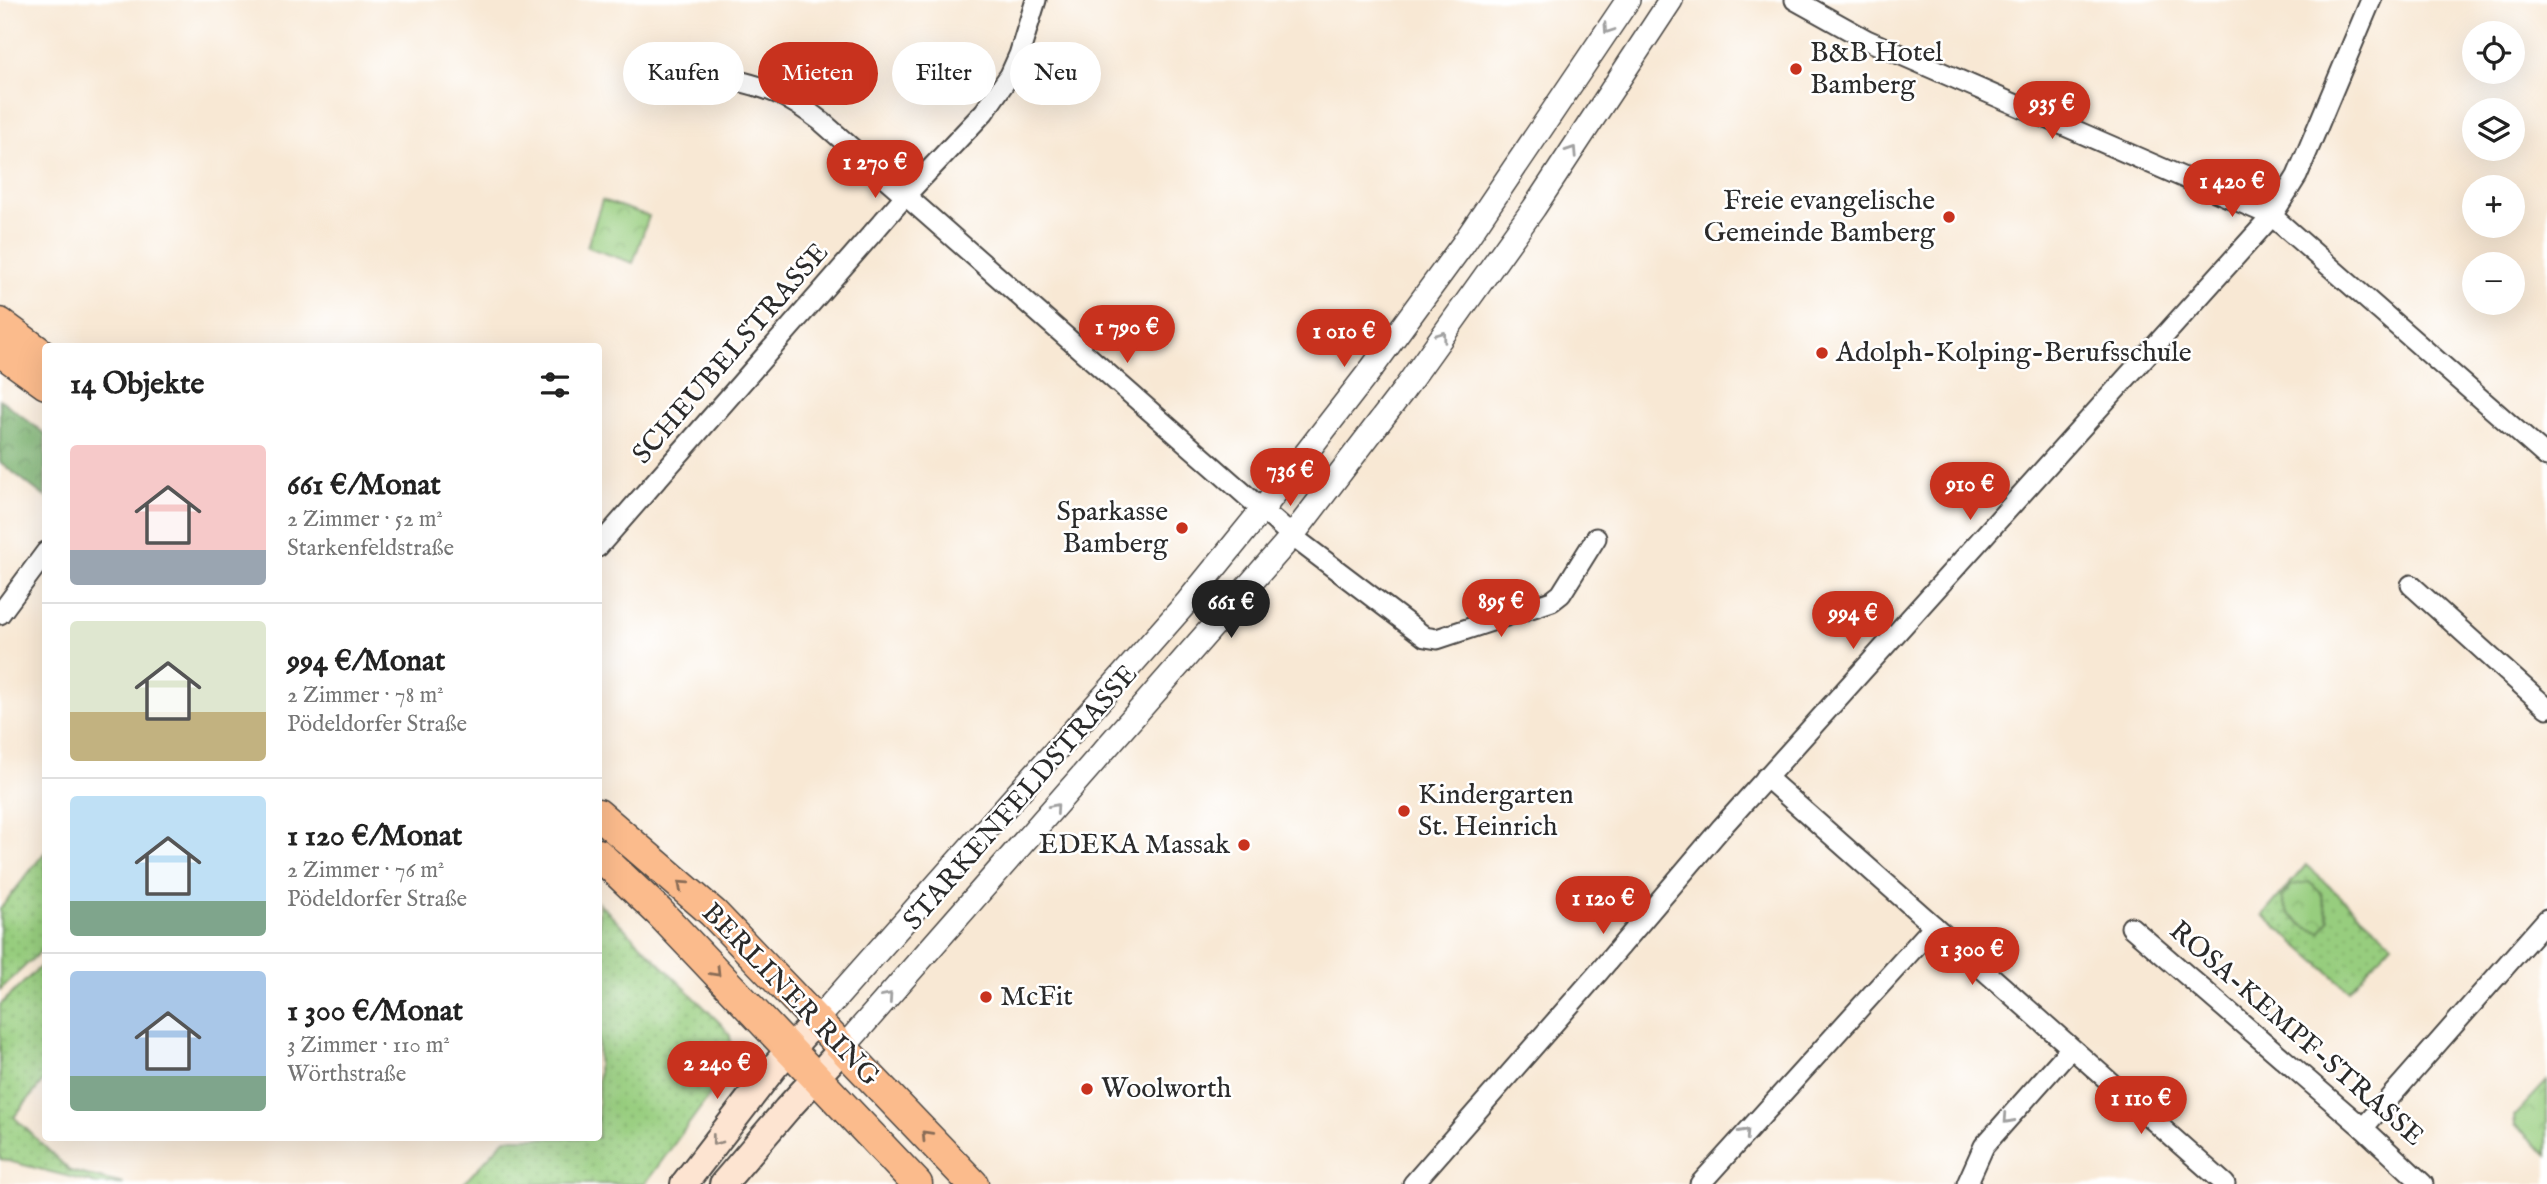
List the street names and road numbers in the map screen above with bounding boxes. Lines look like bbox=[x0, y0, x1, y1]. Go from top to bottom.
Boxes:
street label: SCHEUBELSTRASSE bbox=[625, 236, 837, 472]
street label: STARKENFELDSTRASSE bbox=[896, 658, 1146, 938]
street label: BERLINER RING bbox=[694, 896, 887, 1094]
street label: ROSA-KEMPF-STRASSE bbox=[2161, 914, 2431, 1154]

